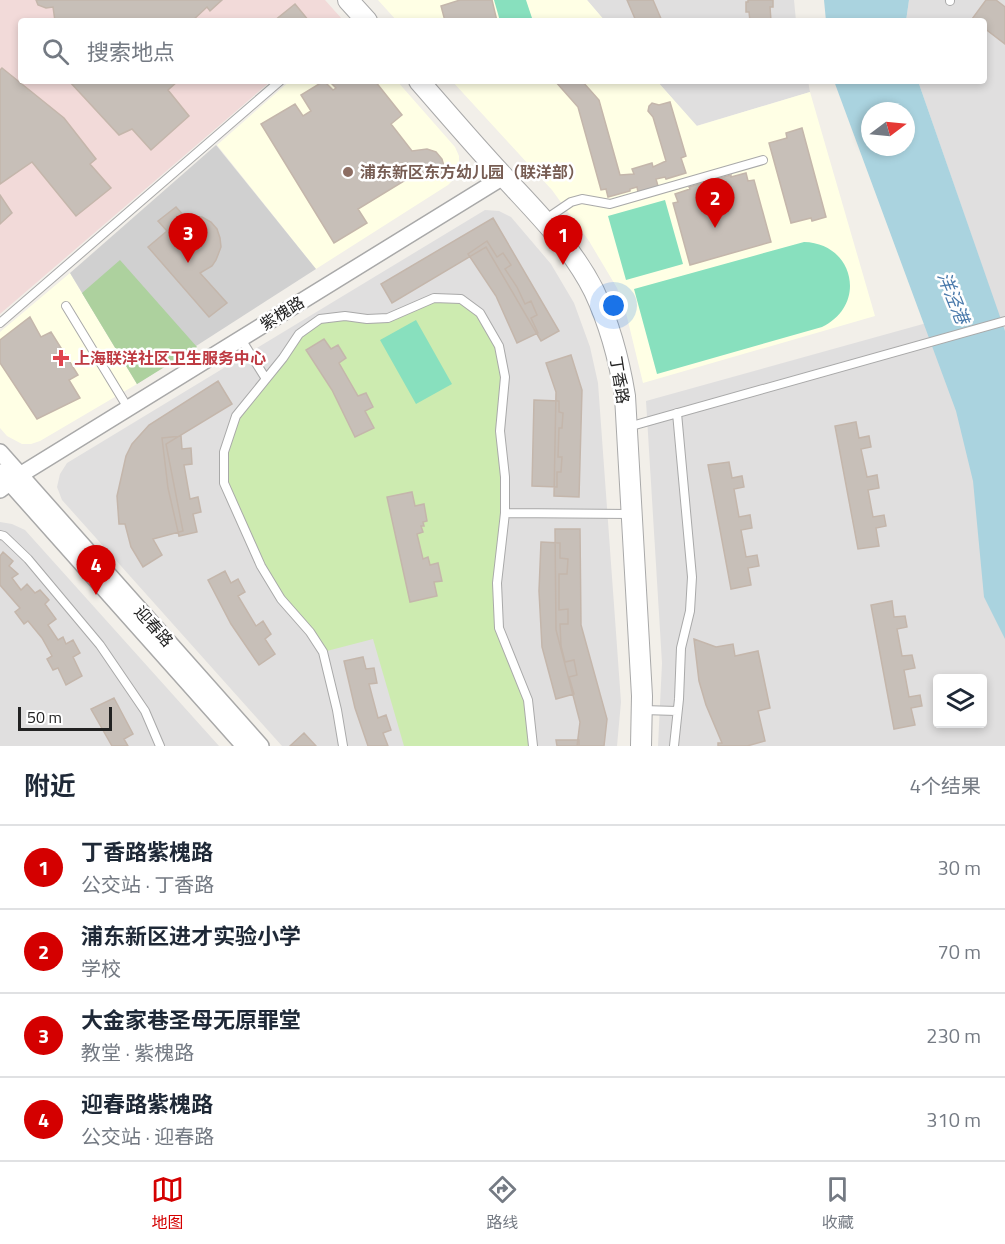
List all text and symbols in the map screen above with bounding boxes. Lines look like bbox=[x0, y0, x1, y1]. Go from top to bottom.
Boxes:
search box bbox=[18, 18, 987, 84]
icon: search bbox=[39, 35, 72, 68]
text: 搜索地点 bbox=[87, 35, 175, 69]
north arrow bbox=[861, 102, 915, 156]
place label: 浦东新区东方幼儿园（联洋部） bbox=[360, 160, 584, 184]
marker: 浦东新区东方幼儿园（联洋部） bbox=[341, 165, 355, 179]
pin: 2 bbox=[696, 178, 734, 228]
pin: 3 bbox=[168, 214, 207, 263]
pin: 1 bbox=[544, 216, 582, 265]
water label: 洋泾港 bbox=[931, 268, 977, 331]
street label: 紫槐路 bbox=[255, 290, 309, 336]
your location bbox=[599, 291, 628, 320]
place label: 上海联洋社区卫生服务中心 bbox=[74, 346, 266, 370]
marker: 上海联洋社区卫生服务中心 bbox=[52, 349, 70, 367]
street label: 丁香路 bbox=[604, 354, 636, 406]
pin: 4 bbox=[76, 546, 116, 595]
street label: 迎春路 bbox=[129, 600, 179, 652]
map controls bbox=[933, 674, 987, 728]
button: layers bbox=[933, 674, 987, 728]
scale bar bbox=[18, 704, 112, 732]
text: 50 m bbox=[27, 705, 62, 729]
text: 附近 bbox=[24, 766, 76, 805]
text: 4个结果 bbox=[910, 770, 981, 801]
text: 丁香路紫槐路 bbox=[81, 835, 213, 869]
text: 1 bbox=[38, 852, 49, 883]
text: 30 m bbox=[937, 852, 981, 883]
text: 公交站 · 丁香路 bbox=[81, 869, 214, 900]
text: 浦东新区进才实验小学 bbox=[81, 919, 301, 953]
text: 2 bbox=[38, 936, 49, 967]
text: 70 m bbox=[937, 936, 981, 967]
text: 学校 bbox=[81, 953, 121, 984]
text: 大金家巷圣母无原罪堂 bbox=[81, 1003, 301, 1037]
text: 3 bbox=[38, 1020, 49, 1051]
text: 230 m bbox=[926, 1020, 981, 1051]
text: 教堂 · 紫槐路 bbox=[81, 1037, 194, 1068]
text: 迎春路紫槐路 bbox=[81, 1087, 213, 1121]
text: 4 bbox=[38, 1104, 49, 1135]
text: 310 m bbox=[926, 1104, 981, 1135]
text: 公交站 · 迎春路 bbox=[81, 1121, 214, 1152]
tab: 地图 bbox=[151, 1173, 184, 1234]
tab: 路线 bbox=[486, 1173, 519, 1234]
tab: 收藏 bbox=[821, 1173, 854, 1234]

